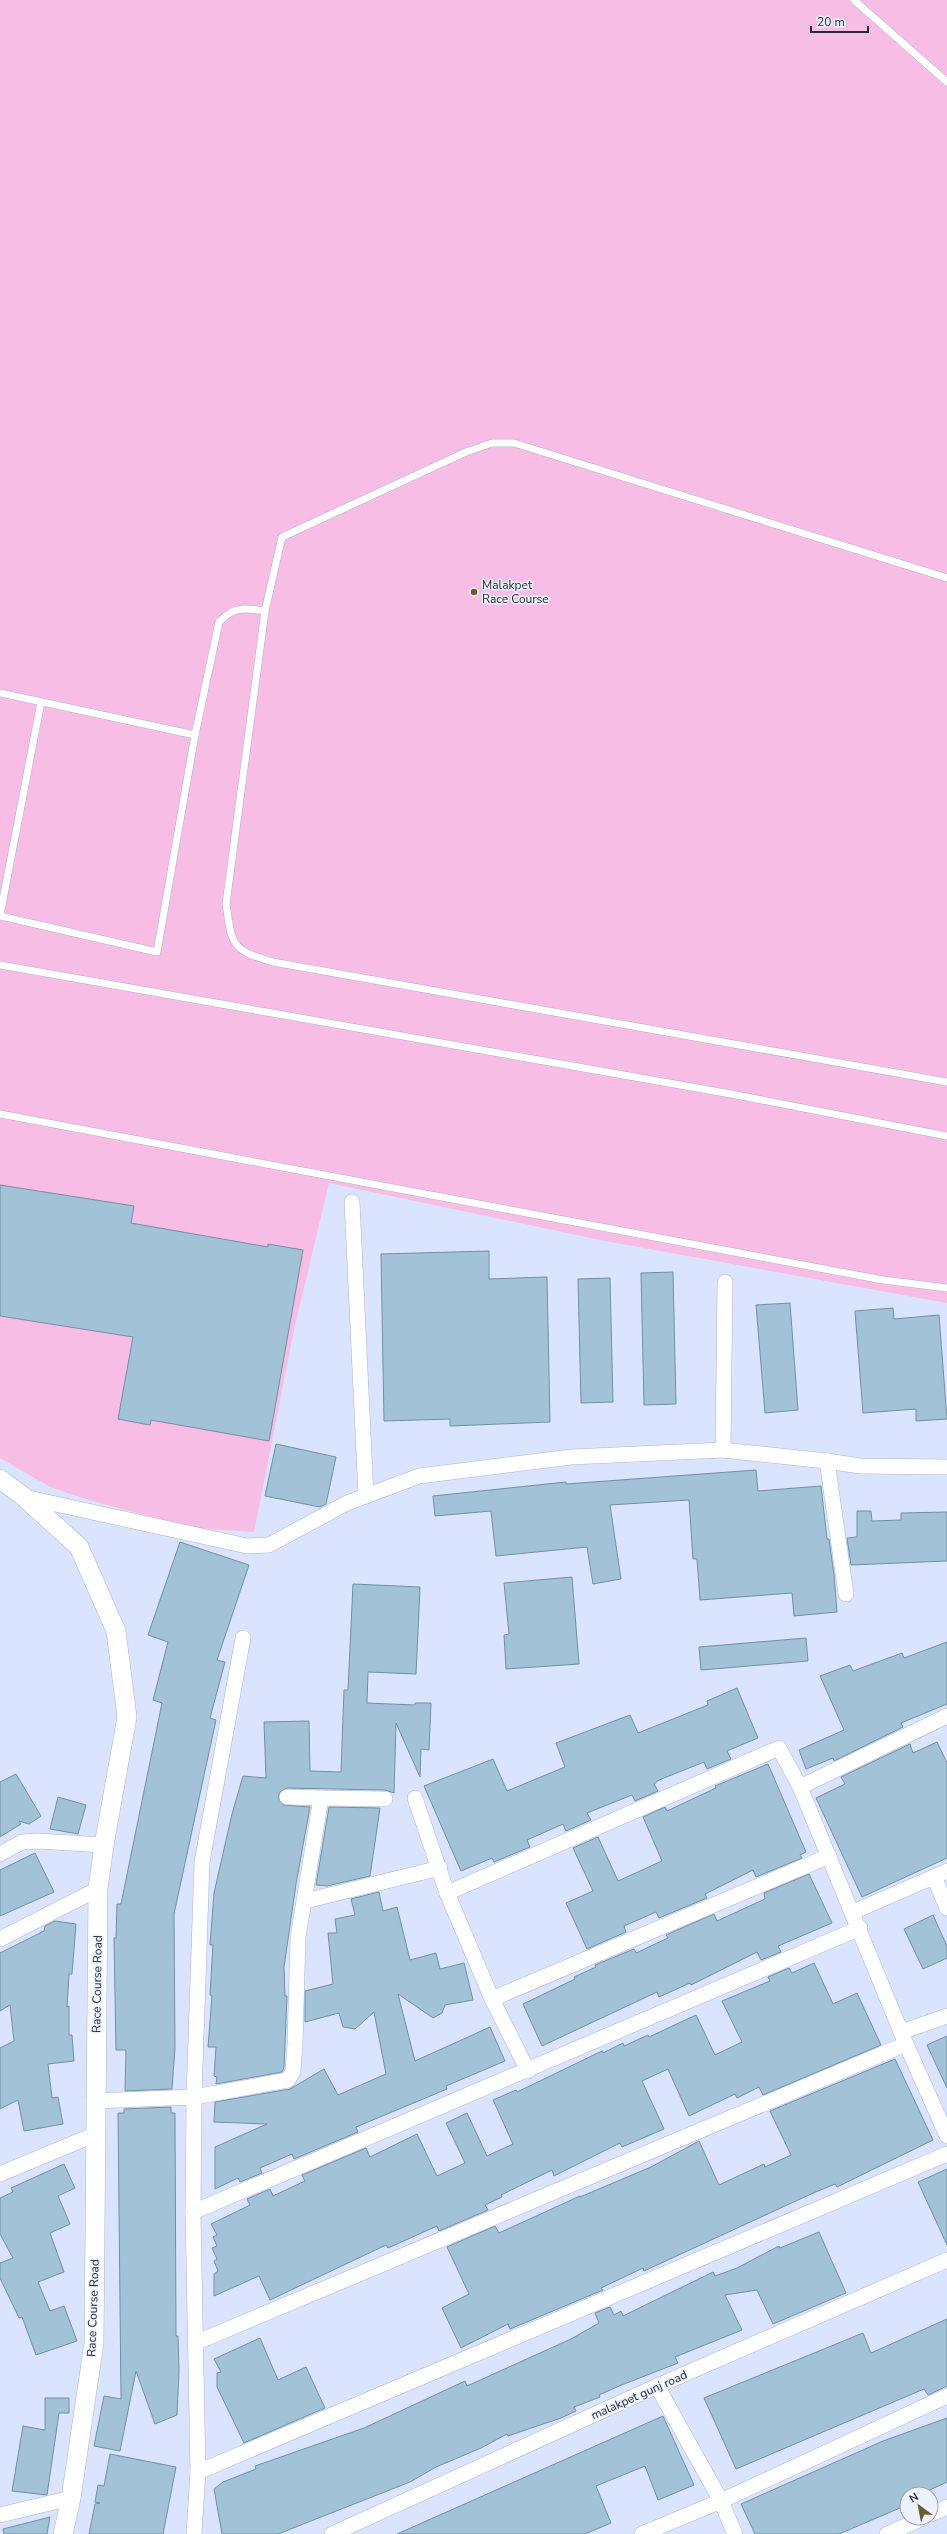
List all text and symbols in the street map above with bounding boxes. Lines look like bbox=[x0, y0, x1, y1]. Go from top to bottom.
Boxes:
scale bar bbox=[811, 8, 868, 34]
text: 20 m bbox=[817, 14, 845, 30]
place label: Malakpet Race Course bbox=[482, 577, 549, 607]
marker: Malakpet Race Course bbox=[469, 587, 479, 597]
street label: Race Course Road bbox=[88, 1935, 106, 2033]
street label: Race Course Road bbox=[83, 2259, 103, 2357]
street label: malakpet gunj road bbox=[588, 2367, 690, 2423]
north arrow bbox=[899, 2486, 939, 2526]
text: N bbox=[906, 2489, 921, 2506]

